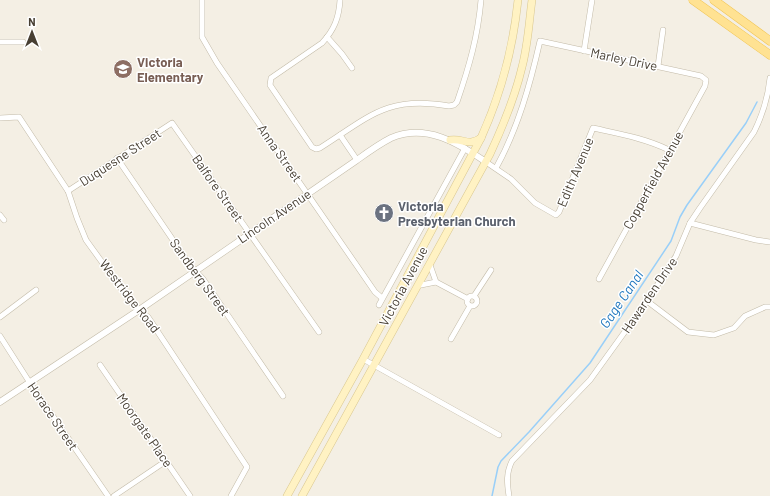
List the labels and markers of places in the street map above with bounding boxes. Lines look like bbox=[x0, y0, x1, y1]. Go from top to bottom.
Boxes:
place label: Victoria Elementary bbox=[137, 54, 204, 85]
school or university icon: Victoria Elementary bbox=[112, 58, 134, 80]
place label: Victoria Presbyterian Church bbox=[398, 198, 516, 229]
church icon: Victoria Presbyterian Church bbox=[373, 202, 395, 224]

